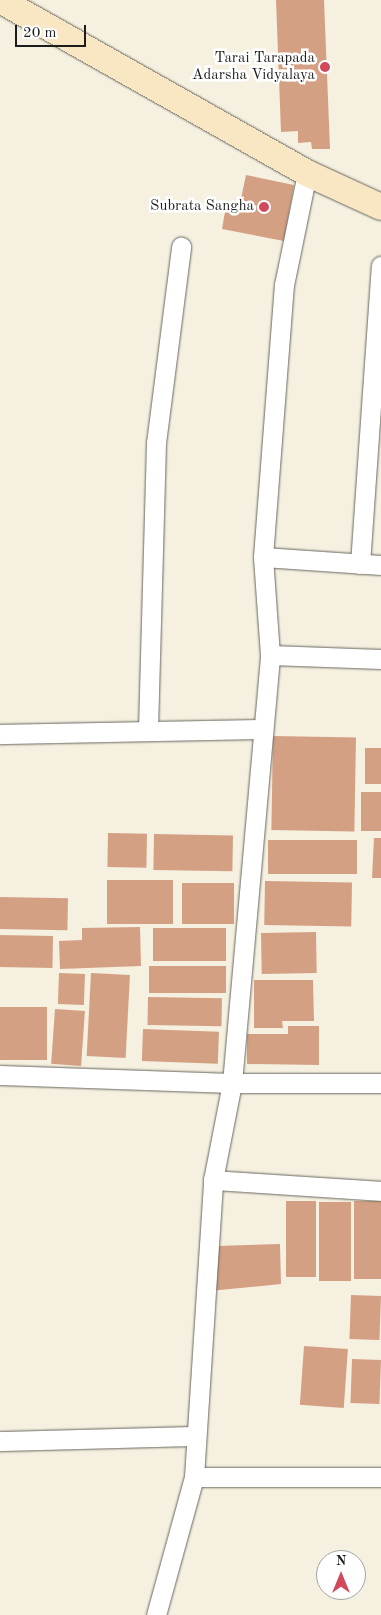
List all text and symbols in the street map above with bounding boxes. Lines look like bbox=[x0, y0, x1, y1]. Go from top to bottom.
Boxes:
scale bar bbox=[18, 15, 89, 47]
text: 20 m bbox=[23, 26, 57, 41]
place label: Tarai Tarapada Adarsha Vidyalaya bbox=[192, 49, 315, 84]
marker: Tarai Tarapada Adarsha Vidyalaya bbox=[319, 61, 331, 73]
place label: Subrata Sangha bbox=[150, 198, 254, 216]
marker: Subrata Sangha bbox=[258, 201, 270, 213]
north arrow bbox=[316, 1550, 366, 1600]
text: N bbox=[336, 1554, 346, 1568]

